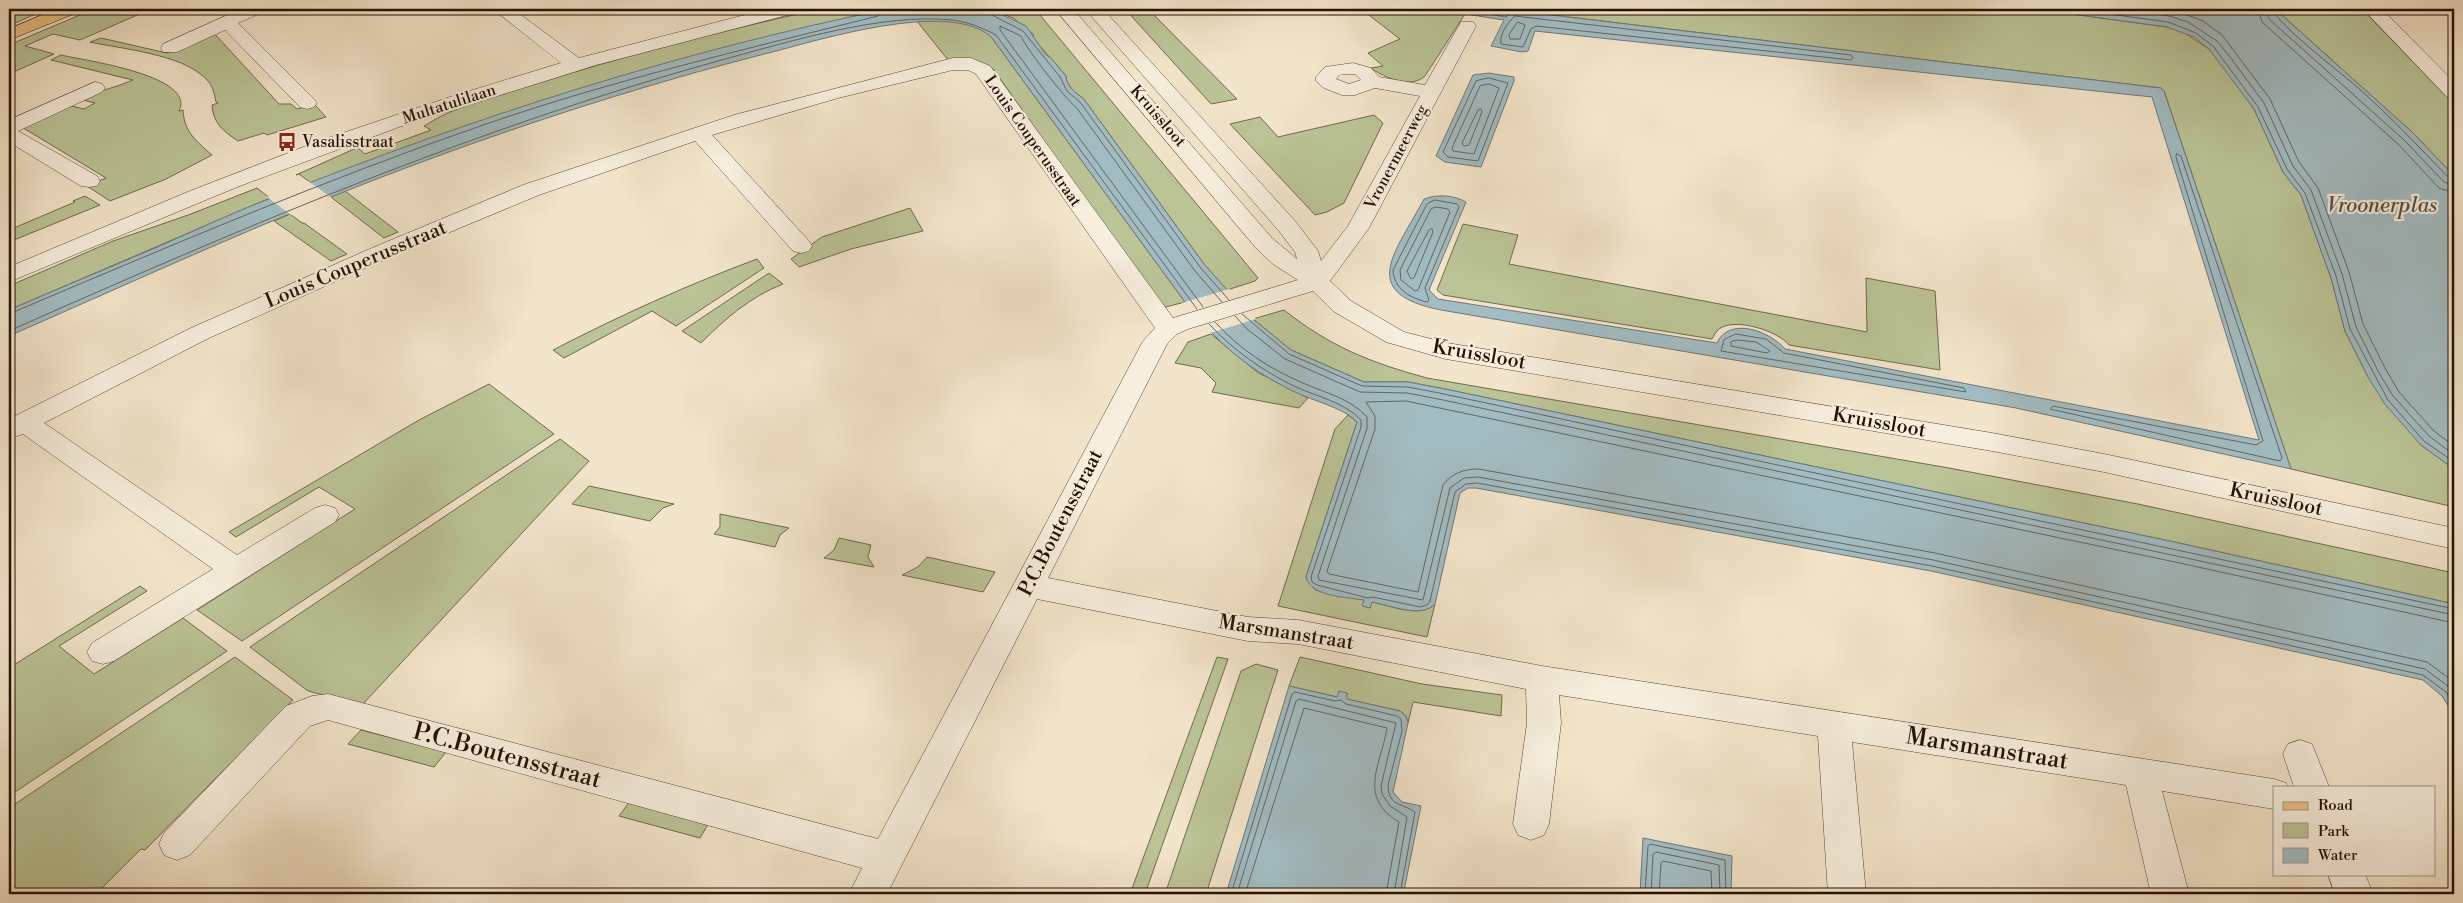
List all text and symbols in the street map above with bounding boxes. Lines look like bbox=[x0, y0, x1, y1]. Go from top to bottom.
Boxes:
street label: Louis Couperusstraat bbox=[980, 71, 1086, 211]
street label: Multatulilaan bbox=[400, 79, 499, 129]
street label: Kruissloot bbox=[1126, 81, 1191, 151]
street label: Vronermeerweg bbox=[1359, 100, 1432, 214]
bus stop icon: Vasalisstraat bbox=[276, 131, 298, 153]
place label: Vasalisstraat bbox=[301, 132, 394, 152]
water label: Vroonerplas bbox=[2327, 193, 2437, 219]
street label: Louis Couperusstraat bbox=[262, 215, 450, 315]
street label: Kruissloot bbox=[1430, 334, 1528, 376]
street label: Kruissloot bbox=[1830, 402, 1928, 444]
street label: P.C.Boutensstraat bbox=[1013, 445, 1109, 601]
street label: Kruissloot bbox=[2227, 478, 2325, 522]
street label: Marsmanstraat bbox=[1217, 610, 1355, 656]
street label: P.C.Boutensstraat bbox=[410, 716, 605, 796]
street label: Marsmanstraat bbox=[1904, 721, 2071, 777]
legend bbox=[2273, 786, 2436, 876]
text: Road bbox=[2318, 796, 2353, 815]
text: Park bbox=[2318, 822, 2350, 841]
text: Water bbox=[2317, 846, 2358, 865]

